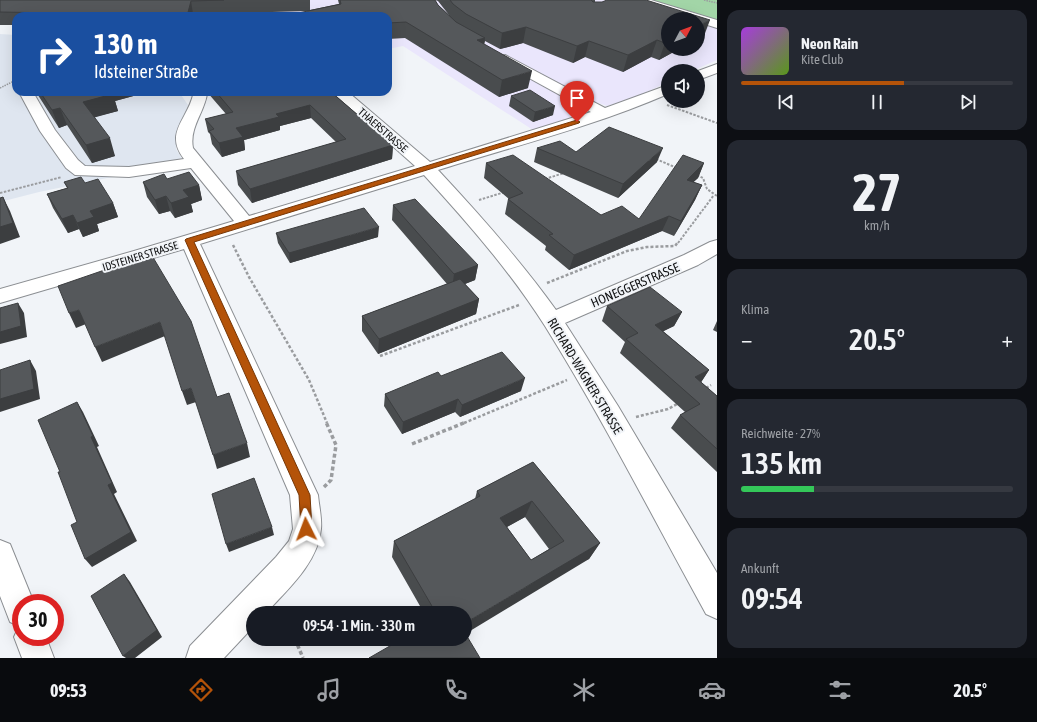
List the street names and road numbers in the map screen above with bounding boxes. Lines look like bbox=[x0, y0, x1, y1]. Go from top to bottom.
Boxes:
street label: THAERSTRASSE bbox=[356, 105, 410, 155]
street label: IDSTEINER STRASSE bbox=[101, 239, 180, 273]
street label: HONEGGERSTRASSE bbox=[588, 259, 682, 310]
street label: RICHARD-WAGNER-STRASSE bbox=[544, 315, 626, 437]

